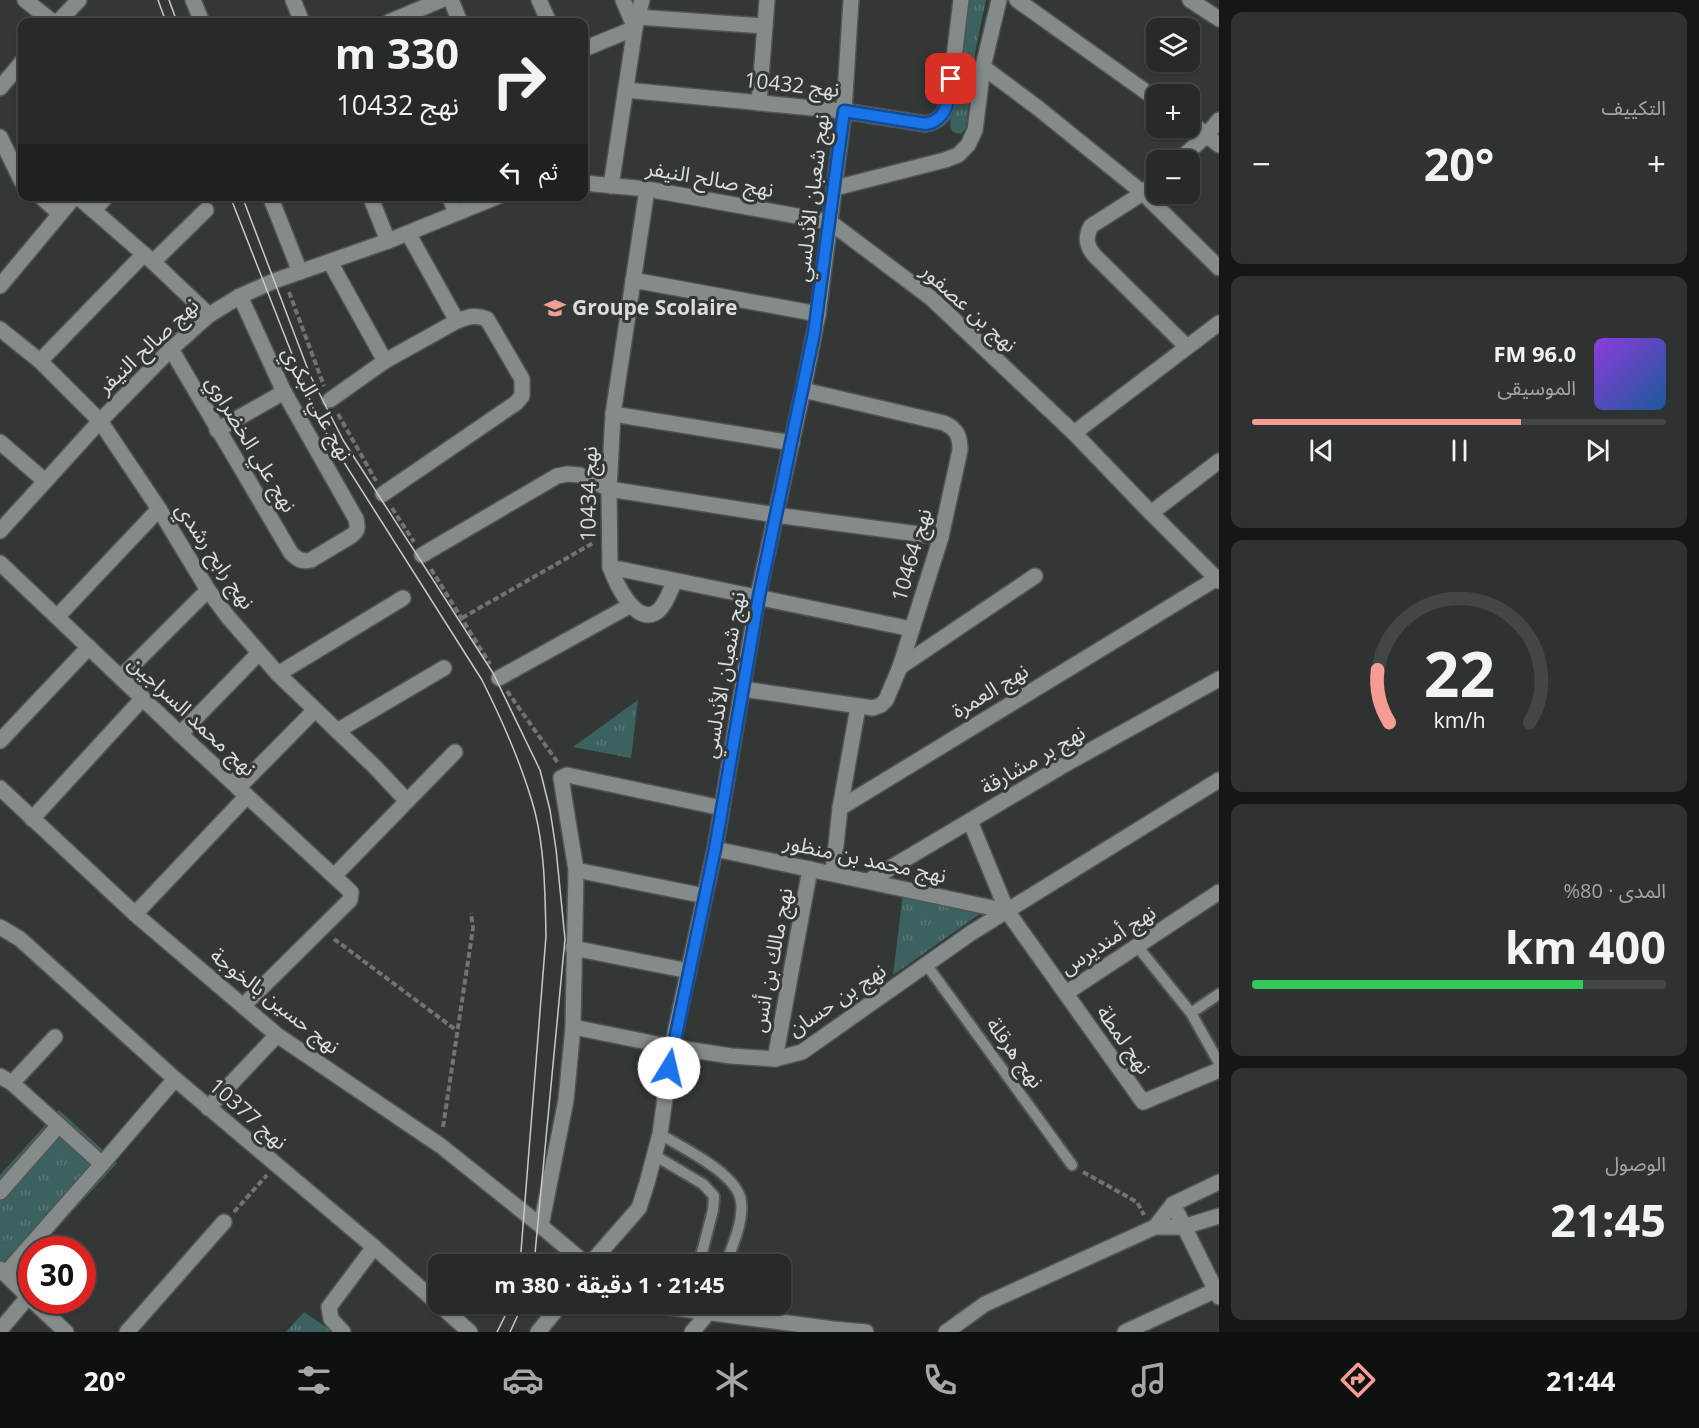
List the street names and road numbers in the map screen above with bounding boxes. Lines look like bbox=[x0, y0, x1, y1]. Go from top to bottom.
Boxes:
street label: نهج 10432 bbox=[743, 65, 841, 105]
street label: نهج شعبان الأندلسي bbox=[787, 112, 838, 284]
street label: نهج صالح النيفر bbox=[643, 153, 776, 205]
street label: نهج بن عصفور bbox=[914, 256, 1024, 359]
street label: نهج صالح النيفر bbox=[90, 291, 205, 402]
street label: نهج علي البكري bbox=[273, 341, 360, 467]
street label: نهج علي الخضراوي bbox=[197, 370, 304, 519]
street label: نهج 10434 bbox=[573, 446, 605, 542]
street label: نهج رابح رشدي bbox=[167, 497, 262, 616]
street label: نهج 10464 bbox=[884, 505, 940, 605]
street label: نهج شعبان الأندلسي bbox=[695, 589, 754, 761]
street label: نهج محمد السراجين bbox=[121, 649, 263, 783]
street label: نهج العمرة bbox=[946, 656, 1034, 726]
street label: نهج بر مشارقة bbox=[975, 718, 1091, 802]
street label: نهج محمد بن منظور bbox=[780, 827, 949, 891]
street label: نهج مالك بن أنس bbox=[743, 885, 801, 1035]
street label: نهج أمنديرس bbox=[1054, 898, 1162, 982]
street label: نهج حسين بالخوجة bbox=[204, 941, 346, 1061]
street label: نهج بن حسان bbox=[782, 956, 892, 1044]
street label: نهج لمطة bbox=[1089, 999, 1159, 1081]
street label: نهج هرقلة bbox=[979, 1011, 1051, 1095]
street label: نهج 10377 bbox=[202, 1071, 294, 1157]

